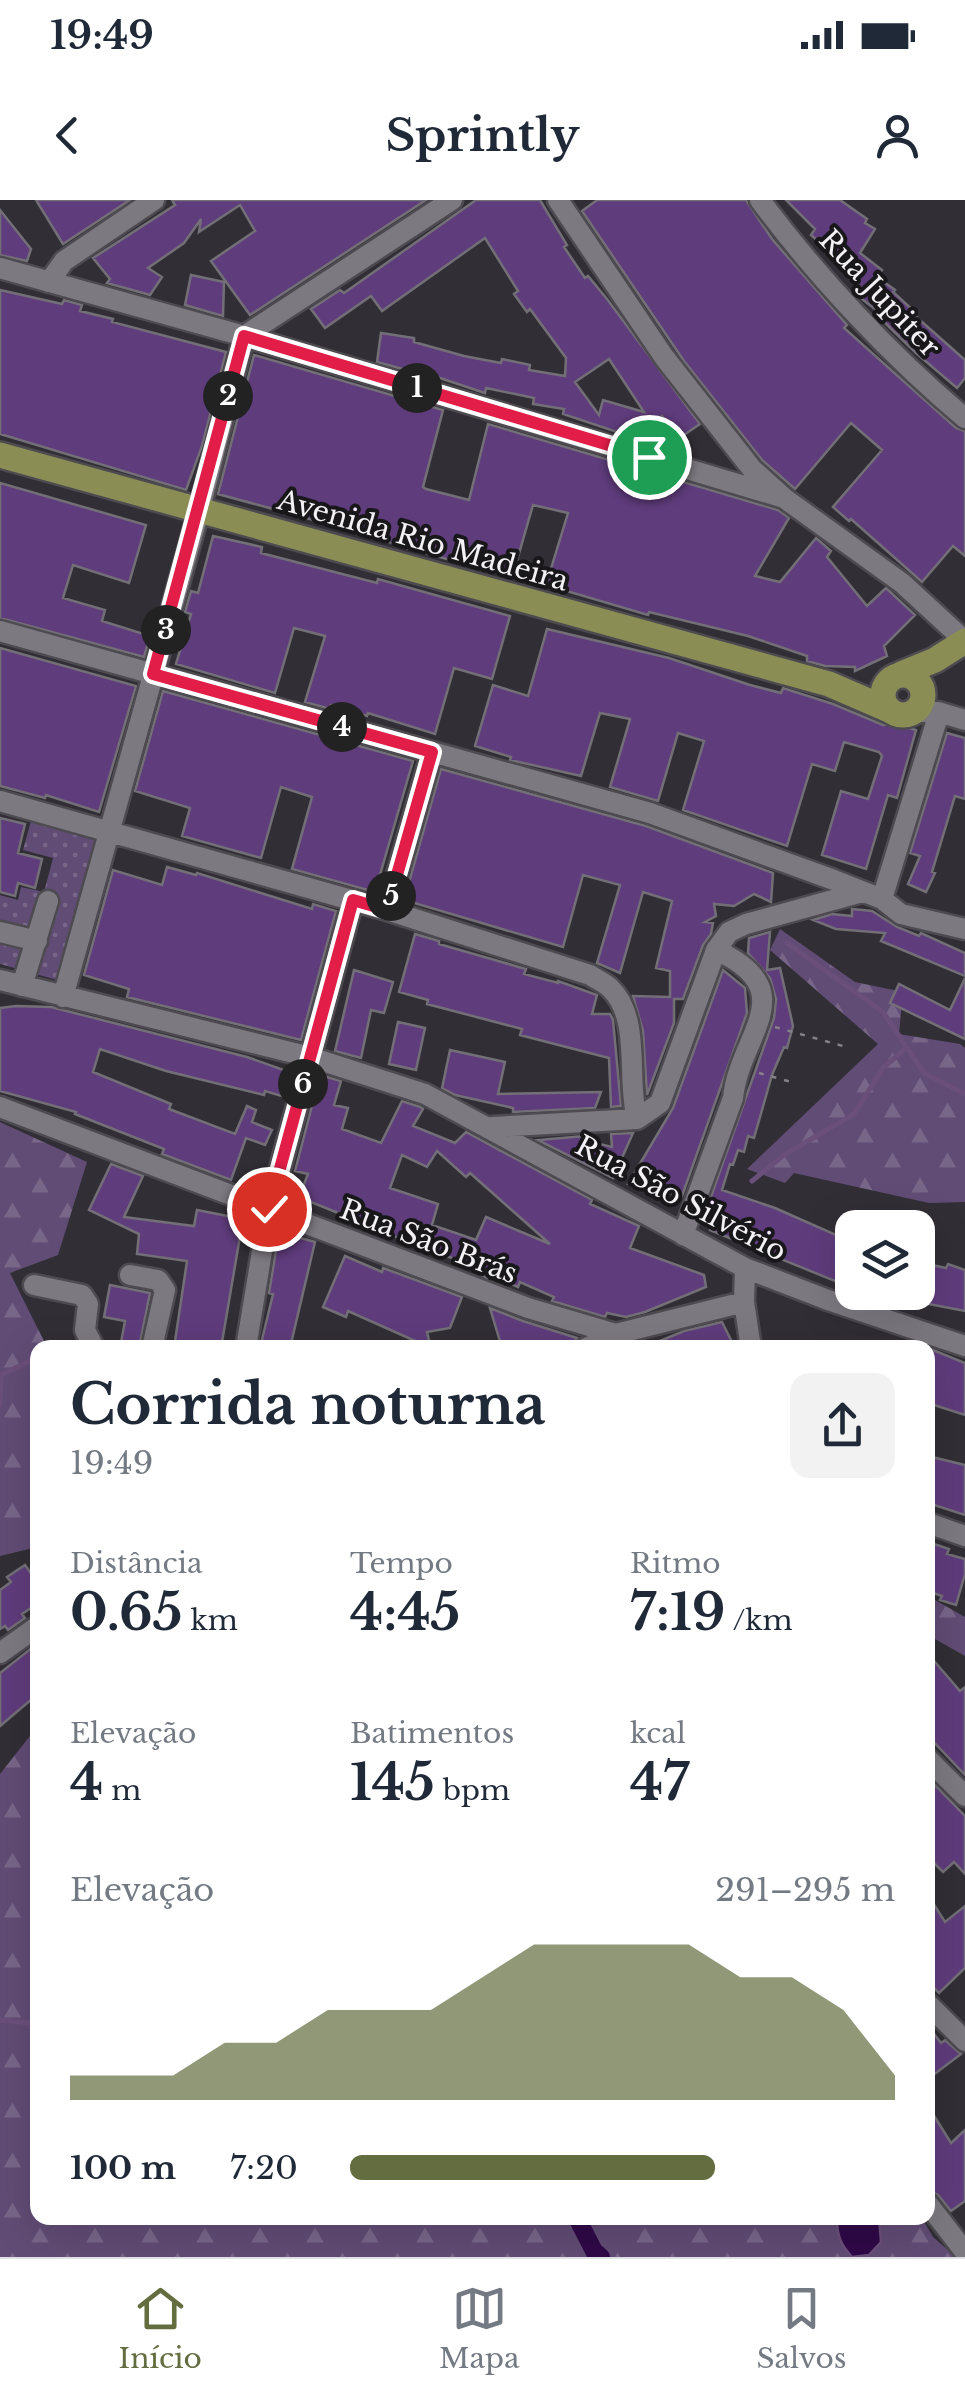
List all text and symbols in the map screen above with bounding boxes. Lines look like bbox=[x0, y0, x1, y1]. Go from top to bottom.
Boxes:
text: 19:49 bbox=[50, 12, 154, 59]
text: Sprintly bbox=[386, 107, 579, 163]
icon: back bbox=[40, 108, 95, 163]
icon: person bbox=[870, 108, 925, 163]
street label: Rua Jupiter bbox=[812, 222, 948, 365]
pin: 1 bbox=[392, 363, 442, 413]
text: 1 bbox=[411, 370, 423, 405]
pin: 2 bbox=[203, 371, 253, 421]
text: 2 bbox=[219, 378, 237, 413]
pin bbox=[607, 415, 692, 500]
icon: arrive bbox=[622, 430, 677, 485]
street label: Avenida Rio Madeira bbox=[272, 482, 573, 599]
pin: 3 bbox=[141, 605, 191, 655]
text: 3 bbox=[157, 612, 175, 647]
pin: 4 bbox=[317, 702, 367, 752]
text: 4 bbox=[333, 709, 351, 744]
pin: 5 bbox=[366, 871, 416, 921]
text: 5 bbox=[383, 878, 399, 913]
pin: 6 bbox=[278, 1059, 328, 1109]
text: 6 bbox=[294, 1066, 312, 1101]
street label: Rua São Silvério bbox=[569, 1128, 792, 1269]
pin bbox=[227, 1167, 312, 1252]
icon: check bbox=[242, 1182, 297, 1237]
street label: Rua São Brás bbox=[335, 1192, 522, 1291]
map controls bbox=[835, 1210, 935, 1310]
button: layers bbox=[835, 1210, 935, 1310]
text: Corrida noturna bbox=[70, 1371, 546, 1439]
button: share bbox=[790, 1373, 895, 1478]
text: 19:49 bbox=[70, 1443, 153, 1483]
text: Distância bbox=[70, 1546, 202, 1581]
text: Tempo bbox=[350, 1546, 453, 1581]
text: Ritmo bbox=[630, 1546, 721, 1581]
text: 0.65 bbox=[70, 1581, 183, 1644]
text: 4:45 bbox=[350, 1581, 460, 1644]
text: 7:19 bbox=[630, 1581, 726, 1644]
text: km bbox=[183, 1603, 238, 1638]
text: /km bbox=[726, 1603, 793, 1638]
text: Elevação bbox=[70, 1716, 196, 1751]
text: Batimentos bbox=[350, 1716, 514, 1751]
text: kcal bbox=[630, 1716, 686, 1751]
text: 4 bbox=[70, 1751, 103, 1814]
text: 145 bbox=[350, 1751, 435, 1814]
text: 47 bbox=[630, 1751, 689, 1814]
text: m bbox=[103, 1773, 141, 1808]
text: bpm bbox=[435, 1773, 510, 1808]
text: Elevação bbox=[70, 1870, 214, 1910]
text: 291–295 m bbox=[715, 1870, 895, 1910]
text: 100 m bbox=[70, 2148, 176, 2188]
text: 7:20 bbox=[230, 2148, 298, 2188]
tab: Início bbox=[119, 2281, 202, 2376]
tab: Mapa bbox=[439, 2281, 519, 2376]
tab: Salvos bbox=[756, 2281, 846, 2376]

